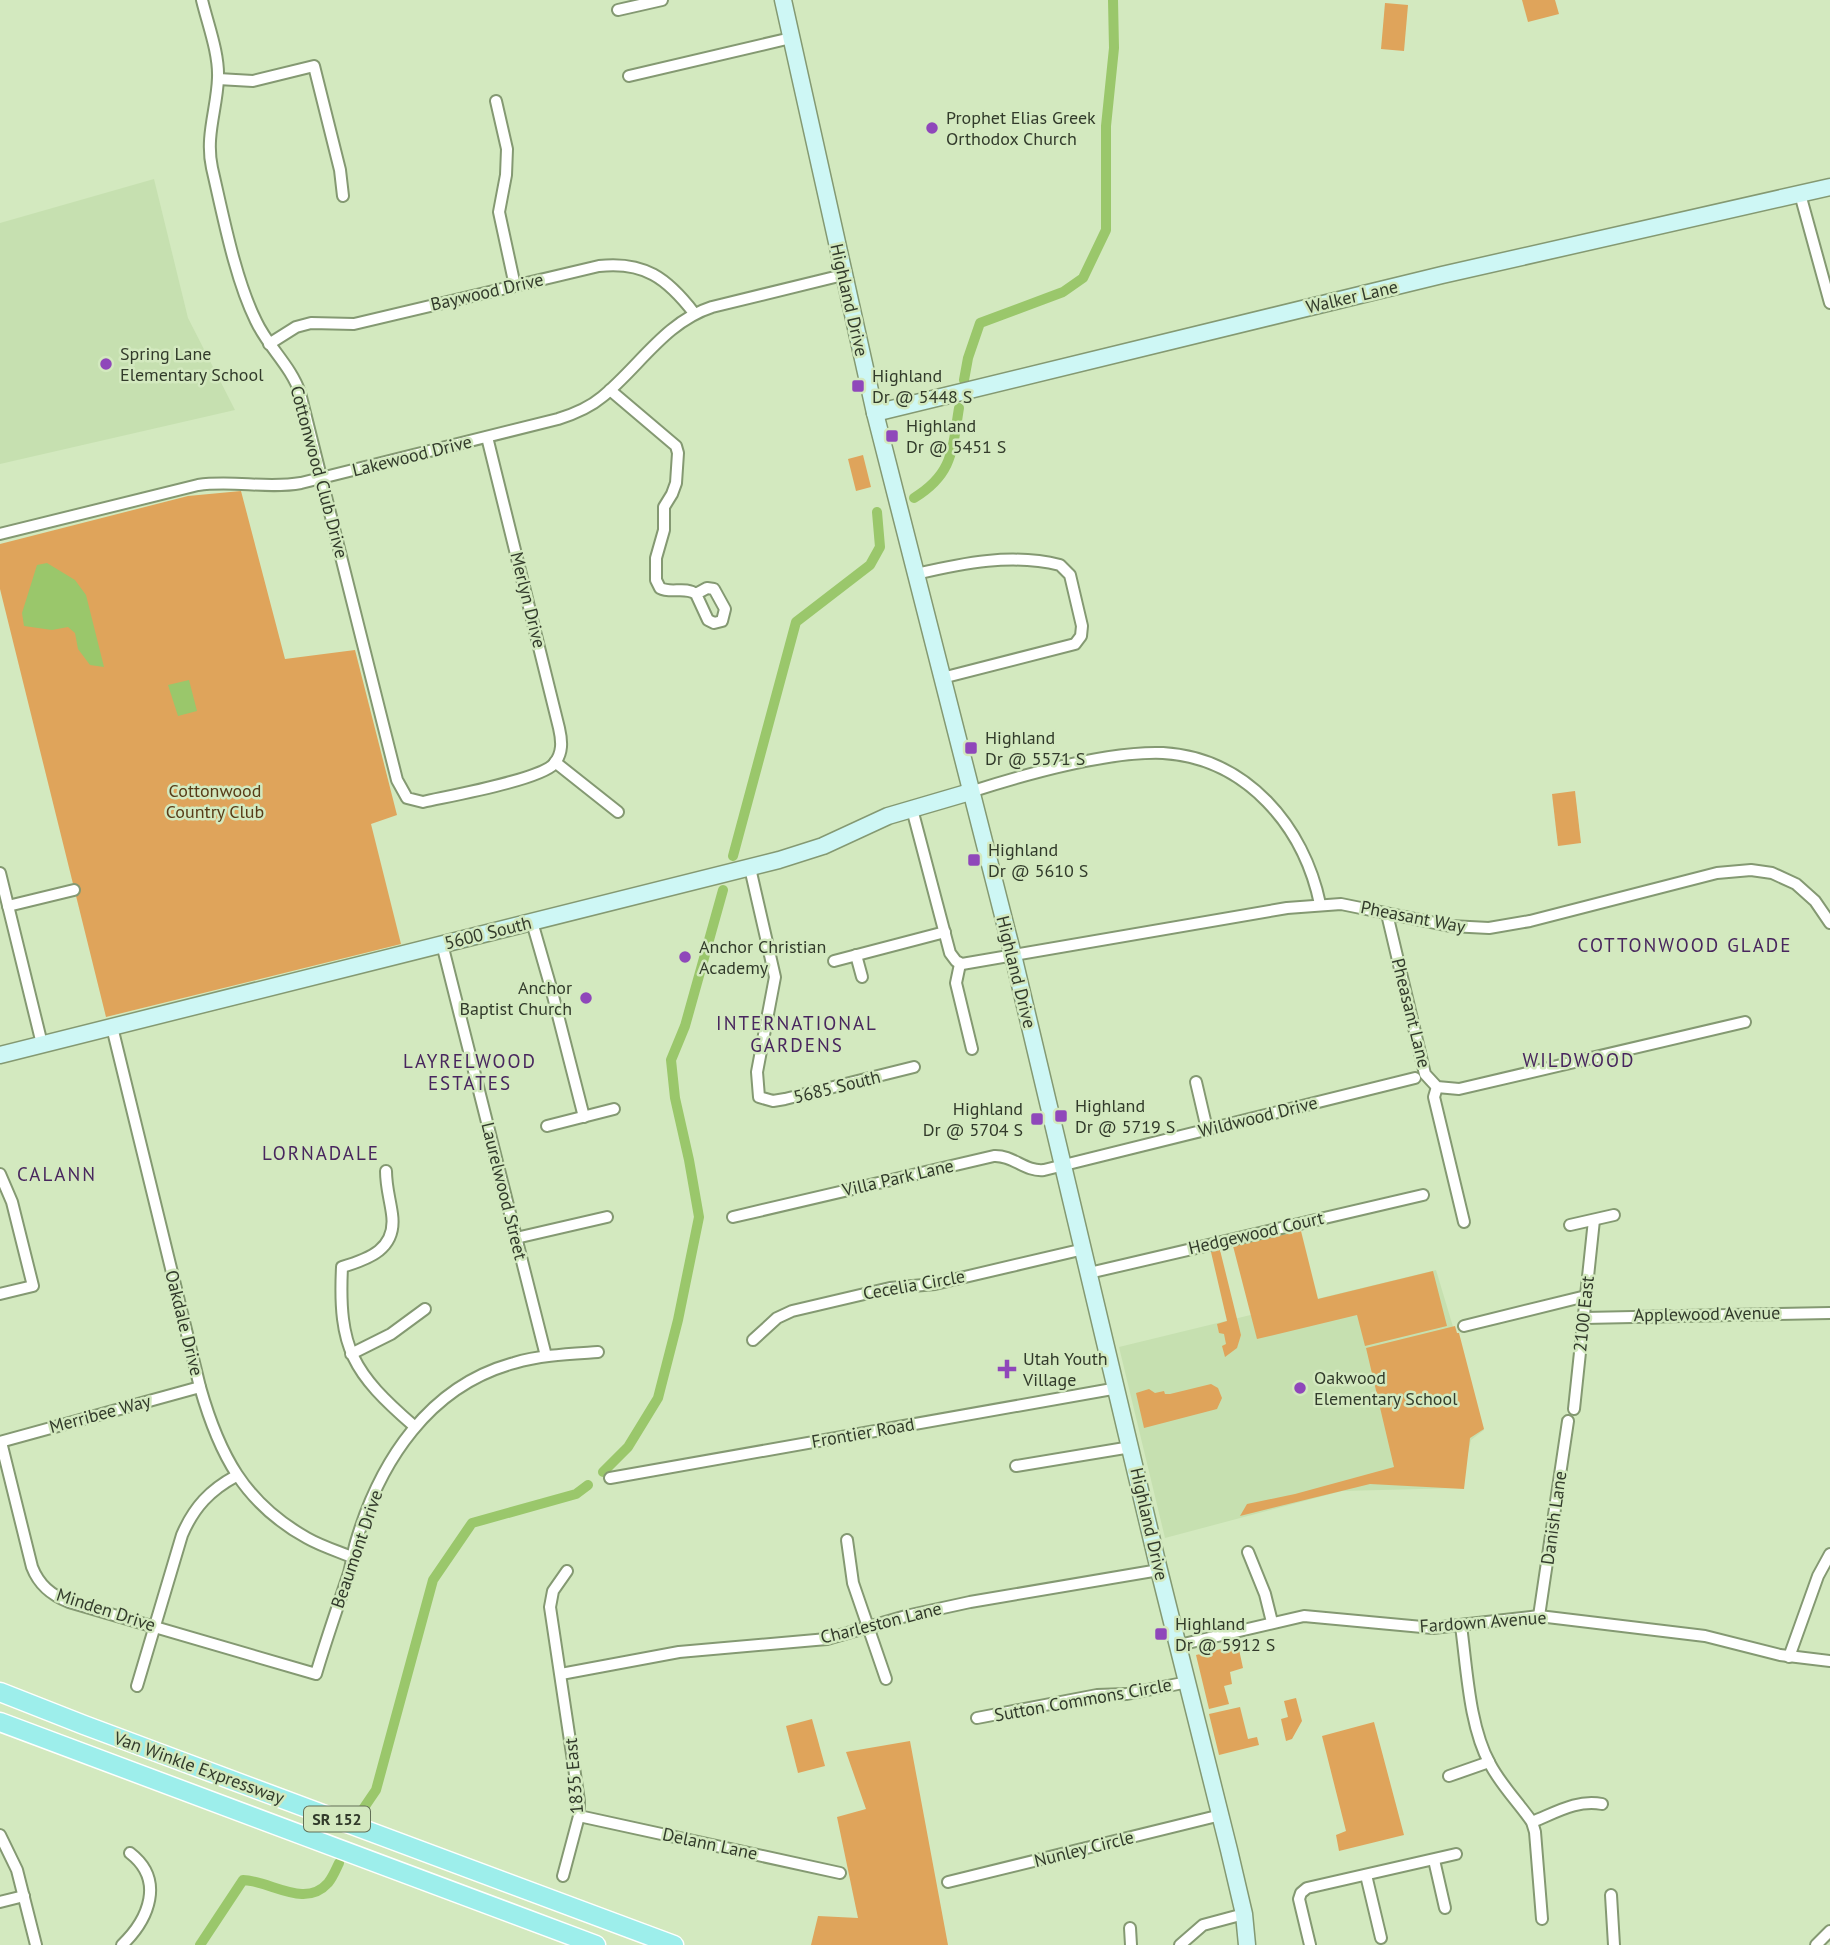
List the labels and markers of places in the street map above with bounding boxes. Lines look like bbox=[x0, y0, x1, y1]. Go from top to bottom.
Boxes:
place label: Prophet Elias Greek Orthodox Church bbox=[946, 106, 1096, 150]
marker: Prophet Elias Greek Orthodox Church bbox=[924, 120, 940, 136]
place label: Spring Lane Elementary School bbox=[120, 342, 264, 386]
marker: Spring Lane Elementary School bbox=[98, 356, 114, 372]
place label: Highland Dr @ 5448 S bbox=[872, 364, 972, 408]
marker: Highland Dr @ 5448 S bbox=[850, 378, 866, 394]
place label: Highland Dr @ 5451 S bbox=[906, 414, 1006, 458]
marker: Highland Dr @ 5451 S bbox=[884, 428, 900, 444]
place label: Highland Dr @ 5571 S bbox=[985, 726, 1085, 770]
marker: Highland Dr @ 5571 S bbox=[963, 740, 979, 756]
place label: Highland Dr @ 5610 S bbox=[988, 838, 1088, 882]
marker: Highland Dr @ 5610 S bbox=[966, 852, 982, 868]
place label: Anchor Christian Academy bbox=[699, 935, 826, 979]
marker: Anchor Christian Academy bbox=[677, 949, 693, 965]
place label: Anchor Baptist Church bbox=[460, 976, 572, 1020]
marker: Anchor Baptist Church bbox=[578, 990, 594, 1006]
place label: Highland Dr @ 5719 S bbox=[1075, 1094, 1175, 1138]
place label: Highland Dr @ 5704 S bbox=[923, 1097, 1023, 1141]
marker: Highland Dr @ 5719 S bbox=[1053, 1108, 1069, 1124]
marker: Highland Dr @ 5704 S bbox=[1029, 1111, 1045, 1127]
place label: Utah Youth Village bbox=[1022, 1347, 1108, 1391]
marker: Utah Youth Village bbox=[997, 1359, 1017, 1379]
place label: Oakwood Elementary School bbox=[1314, 1366, 1458, 1410]
marker: Oakwood Elementary School bbox=[1292, 1380, 1308, 1396]
place label: Highland Dr @ 5912 S bbox=[1175, 1612, 1275, 1656]
marker: Highland Dr @ 5912 S bbox=[1153, 1626, 1169, 1642]

